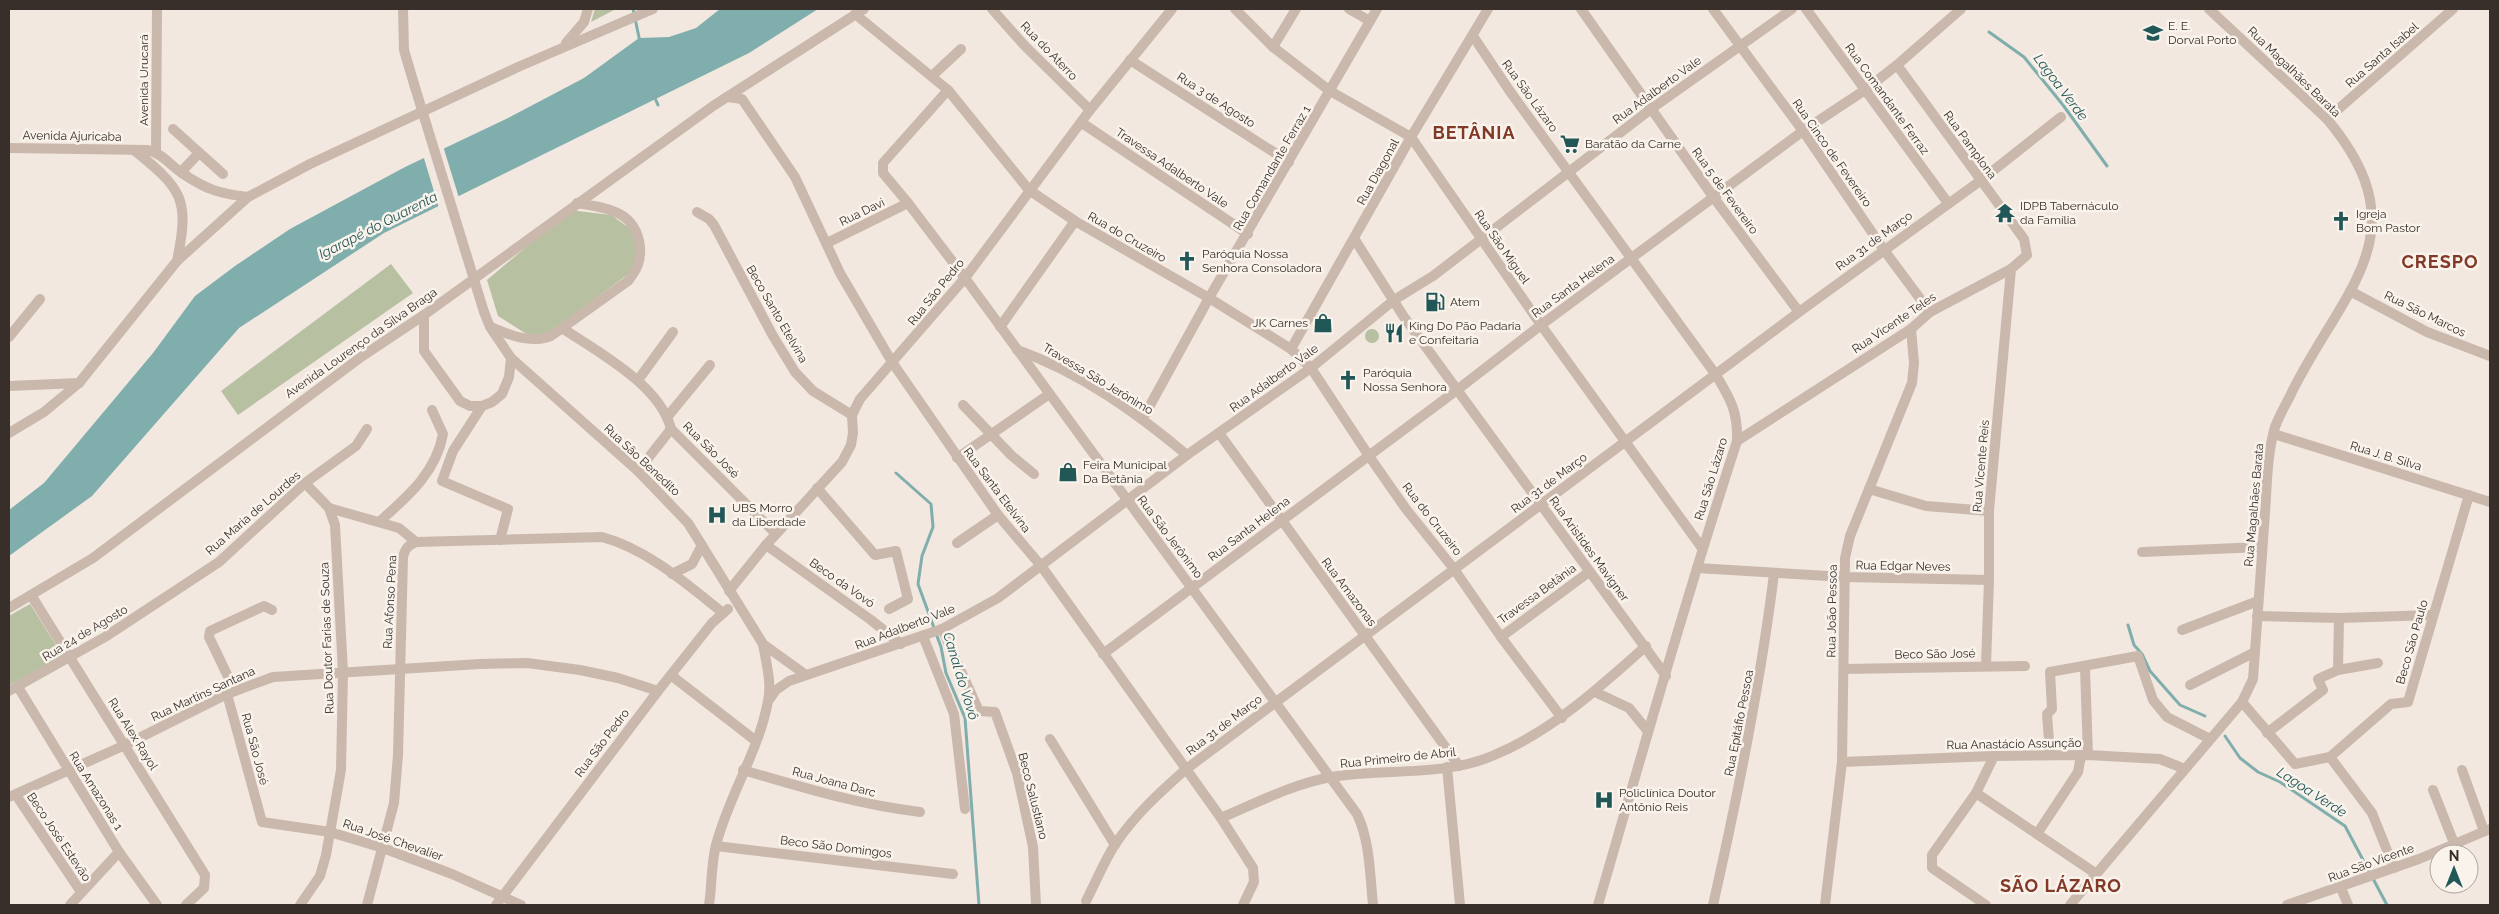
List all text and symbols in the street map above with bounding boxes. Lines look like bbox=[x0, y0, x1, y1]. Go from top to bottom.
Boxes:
street label: Rua do Aterro bbox=[1018, 19, 1080, 83]
place label: E. E. Dorval Porto bbox=[2168, 19, 2236, 47]
street label: Rua Santa Isabel bbox=[2343, 19, 2422, 90]
school or university icon: E. E. Dorval Porto bbox=[2142, 22, 2164, 44]
street label: Rua Magalhães Barata bbox=[2245, 24, 2343, 120]
street label: Avenida Urucará bbox=[137, 34, 151, 126]
street label: Rua Comandante Ferraz bbox=[1842, 41, 1932, 157]
water label: Lagoa Verde bbox=[2031, 50, 2092, 124]
street label: Rua Adalberto Vale bbox=[1610, 53, 1704, 127]
street label: Rua São Lázaro bbox=[1499, 57, 1561, 135]
street label: Rua 3 de Agosto bbox=[1174, 69, 1258, 131]
street label: Rua Cinco de Fevereiro bbox=[1789, 96, 1875, 210]
street label: Rua Comandante Ferraz 1 bbox=[1230, 103, 1314, 233]
street label: Rua Pamplona bbox=[1941, 108, 1999, 182]
district label: BETÂNIA bbox=[1432, 122, 1516, 143]
street label: Travessa Adalberto Vale bbox=[1113, 125, 1231, 211]
street label: Avenida Ajuricaba bbox=[22, 128, 122, 144]
supermarket icon: Baratão da Carne bbox=[1559, 133, 1581, 155]
street label: Rua Diagonal bbox=[1354, 136, 1402, 208]
place label: Baratão da Carne bbox=[1585, 137, 1681, 151]
street label: Rua 5 de Fevereiro bbox=[1689, 145, 1761, 237]
water label: Igarapé do Quarenta bbox=[316, 188, 440, 262]
street label: Rua Davi bbox=[837, 195, 887, 229]
place label: IDPB Tabernáculo da Família bbox=[2020, 199, 2119, 227]
temple icon: IDPB Tabernáculo da Família bbox=[1994, 202, 2016, 224]
place label: Igreja Bom Pastor bbox=[2356, 207, 2421, 235]
street label: Rua São Miguel bbox=[1471, 208, 1533, 287]
street label: Rua 31 de Março bbox=[1833, 208, 1915, 274]
street label: Rua do Cruzeiro bbox=[1085, 209, 1169, 265]
church icon: Igreja Bom Pastor bbox=[2330, 210, 2352, 232]
place label: Paróquia Nossa Senhora Consoladora bbox=[1202, 247, 1322, 275]
church icon: Paróquia Nossa Senhora Consoladora bbox=[1176, 250, 1198, 272]
street label: Rua Santa Helena bbox=[1529, 251, 1617, 321]
district label: CRESPO bbox=[2402, 251, 2479, 272]
street label: Rua São Pedro bbox=[905, 256, 967, 328]
street label: Beco Santo Etelvina bbox=[743, 263, 811, 365]
street label: Avenida Lourenço da Silva Braga bbox=[282, 285, 440, 401]
street label: Rua São Marcos bbox=[2382, 288, 2468, 340]
street label: Rua Vicente Teles bbox=[1849, 290, 1939, 356]
fuel station icon: Atem bbox=[1424, 291, 1446, 313]
place label: Atem bbox=[1450, 295, 1480, 309]
shop icon: JK Carnes bbox=[1312, 312, 1334, 334]
place label: JK Carnes bbox=[1253, 316, 1308, 330]
place label: King Do Pão Padaria e Confeitaria bbox=[1409, 319, 1521, 347]
restaurant icon: King Do Pão Padaria e Confeitaria bbox=[1383, 322, 1405, 344]
street label: Travessa São Jerônimo bbox=[1040, 340, 1156, 418]
street label: Rua Adalberto Vale bbox=[1227, 341, 1321, 415]
place label: Paróquia Nossa Senhora bbox=[1363, 366, 1447, 394]
church icon: Paróquia Nossa Senhora bbox=[1337, 369, 1359, 391]
street label: Rua São José bbox=[680, 419, 742, 481]
street label: Rua Vicente Reis bbox=[1970, 419, 1992, 513]
street label: Rua São Benedito bbox=[601, 421, 683, 499]
street label: Rua São Lázaro bbox=[1692, 436, 1730, 522]
street label: Rua J. B. Silva bbox=[2348, 438, 2424, 474]
street label: Rua Magalhães Barata bbox=[2242, 443, 2266, 567]
street label: Rua Santa Etelvina bbox=[961, 445, 1033, 535]
street label: Rua 31 de Março bbox=[1508, 450, 1590, 516]
place label: Feira Municipal Da Betânia bbox=[1083, 458, 1168, 486]
shop icon: Feira Municipal Da Betânia bbox=[1057, 461, 1079, 483]
street label: Rua Maria de Lourdes bbox=[203, 468, 303, 558]
street label: Rua do Cruzeiro bbox=[1399, 480, 1465, 558]
street label: Rua São Jerônimo bbox=[1134, 493, 1206, 581]
street label: Rua Santa Helena bbox=[1205, 494, 1293, 564]
street label: Rua Aristides Mavigner bbox=[1546, 494, 1632, 605]
place label: UBS Morro da Liberdade bbox=[732, 501, 806, 529]
hospital icon: UBS Morro da Liberdade bbox=[706, 504, 728, 526]
street label: Rua Afonso Pena bbox=[381, 555, 399, 649]
street label: Beco da Vovó bbox=[807, 555, 877, 611]
street label: Rua Amazonas bbox=[1319, 555, 1379, 629]
street label: Rua Edgar Neves bbox=[1855, 558, 1951, 574]
street label: Travessa Betânia bbox=[1495, 561, 1579, 627]
street label: Rua Doutor Farias de Souza bbox=[317, 562, 337, 714]
street label: Rua João Pessoa bbox=[1824, 564, 1840, 658]
street label: Beco São Paulo bbox=[2393, 598, 2431, 686]
street label: Rua Adalberto Vale bbox=[853, 601, 957, 653]
street label: Rua 24 de Agosto bbox=[40, 602, 130, 664]
water label: Canal do Vovô bbox=[940, 630, 982, 722]
street label: Beco São José bbox=[1894, 646, 1976, 662]
street label: Rua Martins Santana bbox=[149, 664, 257, 724]
street label: Rua Epitáfio Pessoa bbox=[1722, 669, 1756, 777]
street label: Rua 31 de Março bbox=[1183, 692, 1265, 758]
street label: Rua Alex Rayol bbox=[105, 695, 161, 773]
street label: Rua São Pedro bbox=[572, 706, 632, 780]
street label: Rua São José bbox=[239, 712, 271, 786]
street label: Rua Anastácio Assunção bbox=[1946, 736, 2082, 752]
street label: Rua Primeiro de Abril bbox=[1339, 745, 1457, 771]
street label: Rua Amazonas 1 bbox=[66, 749, 126, 833]
street label: Beco Salustiano bbox=[1015, 751, 1051, 841]
street label: Rua Joana Darc bbox=[791, 764, 878, 800]
water label: Lagoa Verde bbox=[2274, 764, 2350, 821]
place label: Policlínica Doutor Antônio Reis bbox=[1619, 786, 1717, 814]
hospital icon: Policlínica Doutor Antônio Reis bbox=[1593, 789, 1615, 811]
street label: Beco José Estevão bbox=[24, 790, 94, 884]
street label: Rua José Chevalier bbox=[341, 816, 446, 864]
street label: Beco São Domingos bbox=[779, 833, 893, 861]
street label: Rua São Vicente bbox=[2326, 841, 2416, 885]
north arrow bbox=[2429, 844, 2479, 894]
text: N bbox=[2449, 848, 2459, 864]
district label: SÃO LÁZARO bbox=[2000, 875, 2122, 896]

